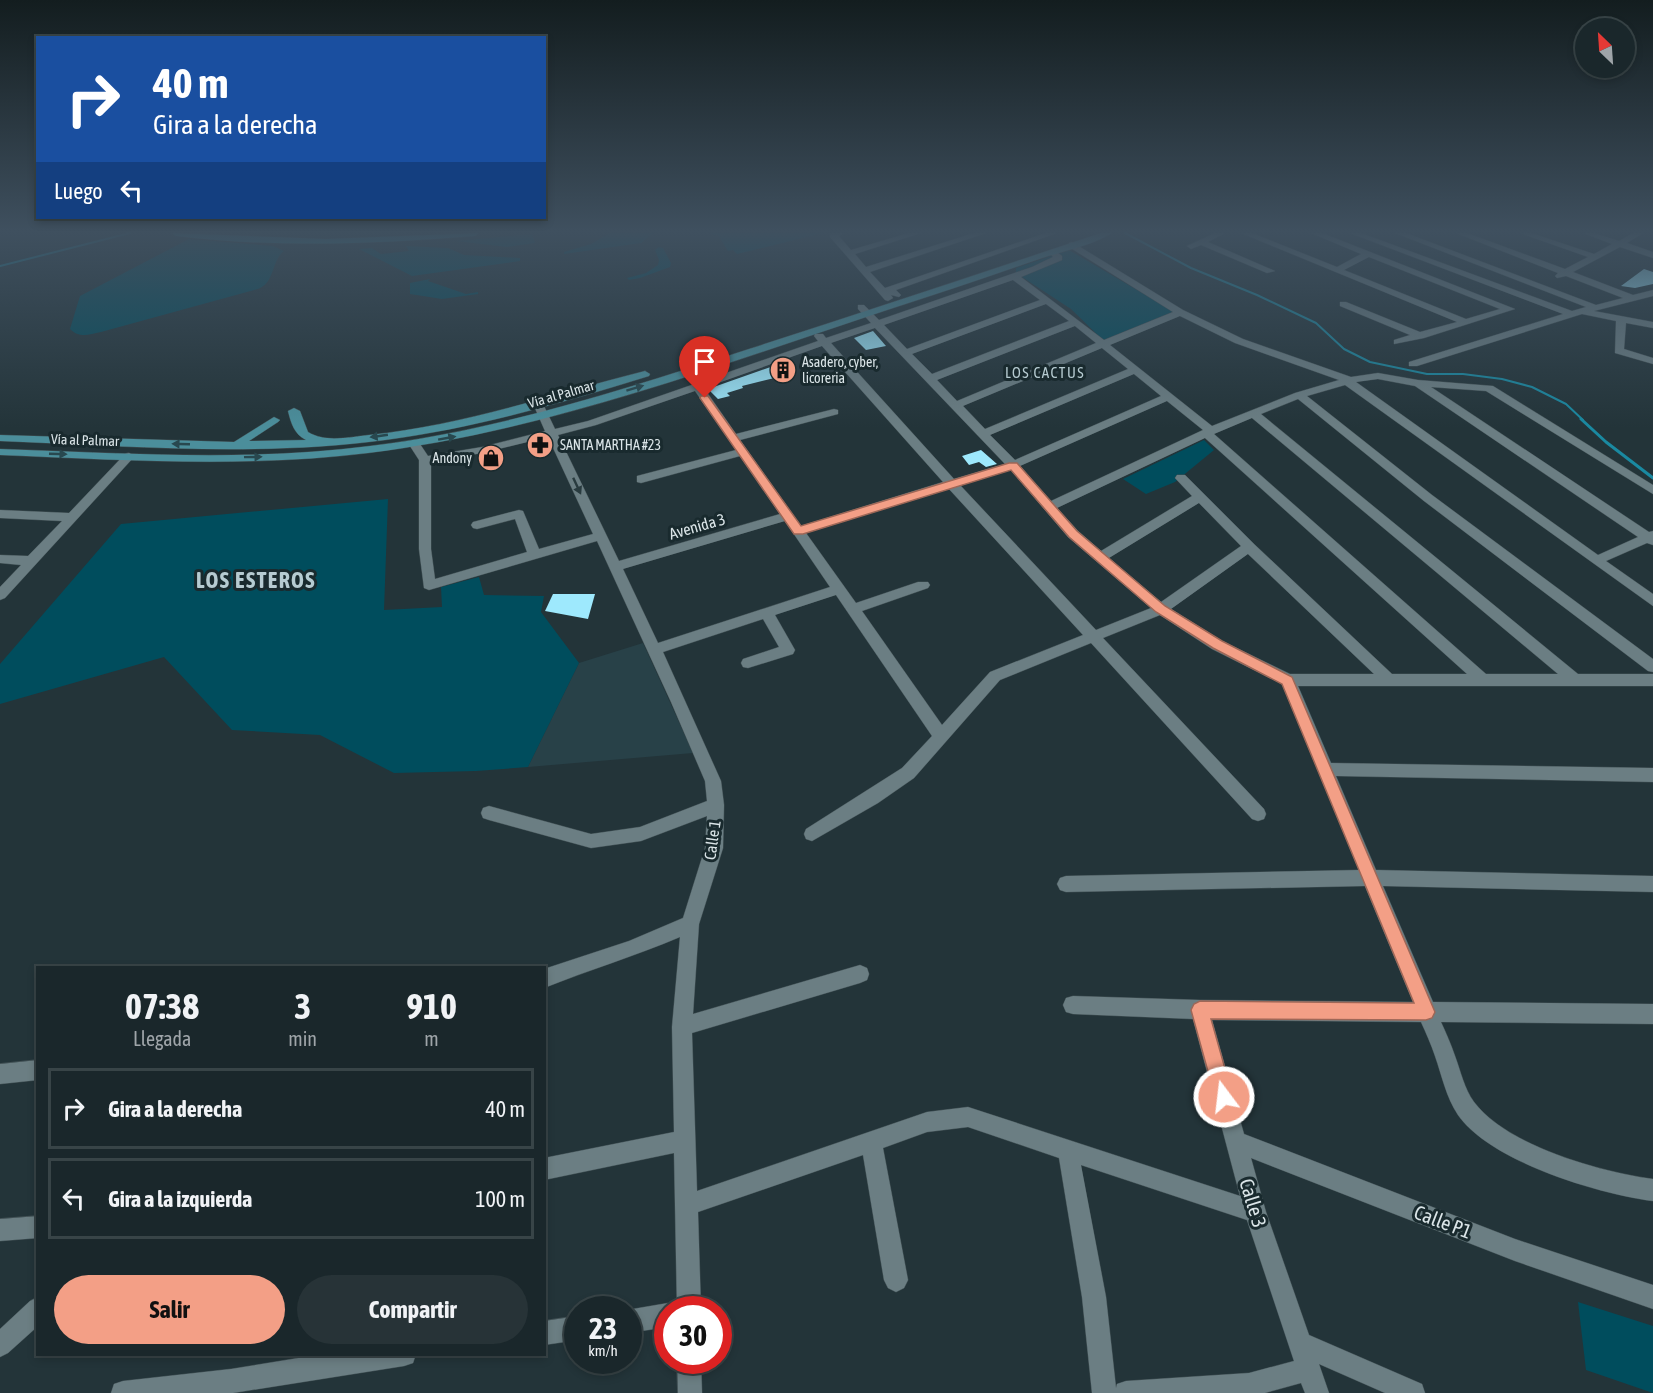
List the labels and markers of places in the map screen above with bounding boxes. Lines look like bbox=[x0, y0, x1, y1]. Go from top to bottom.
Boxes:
pin bbox=[679, 336, 730, 398]
place label: Asadero, cyber, licoreria bbox=[802, 354, 878, 386]
building icon: Asadero, cyber, licoreria bbox=[768, 355, 798, 385]
pharmacy icon: SANTA MARTHA #23 bbox=[525, 430, 555, 460]
place label: SANTA MARTHA #23 bbox=[560, 437, 661, 453]
shop icon: Andony bbox=[476, 443, 506, 473]
place label: Andony bbox=[433, 450, 472, 466]

